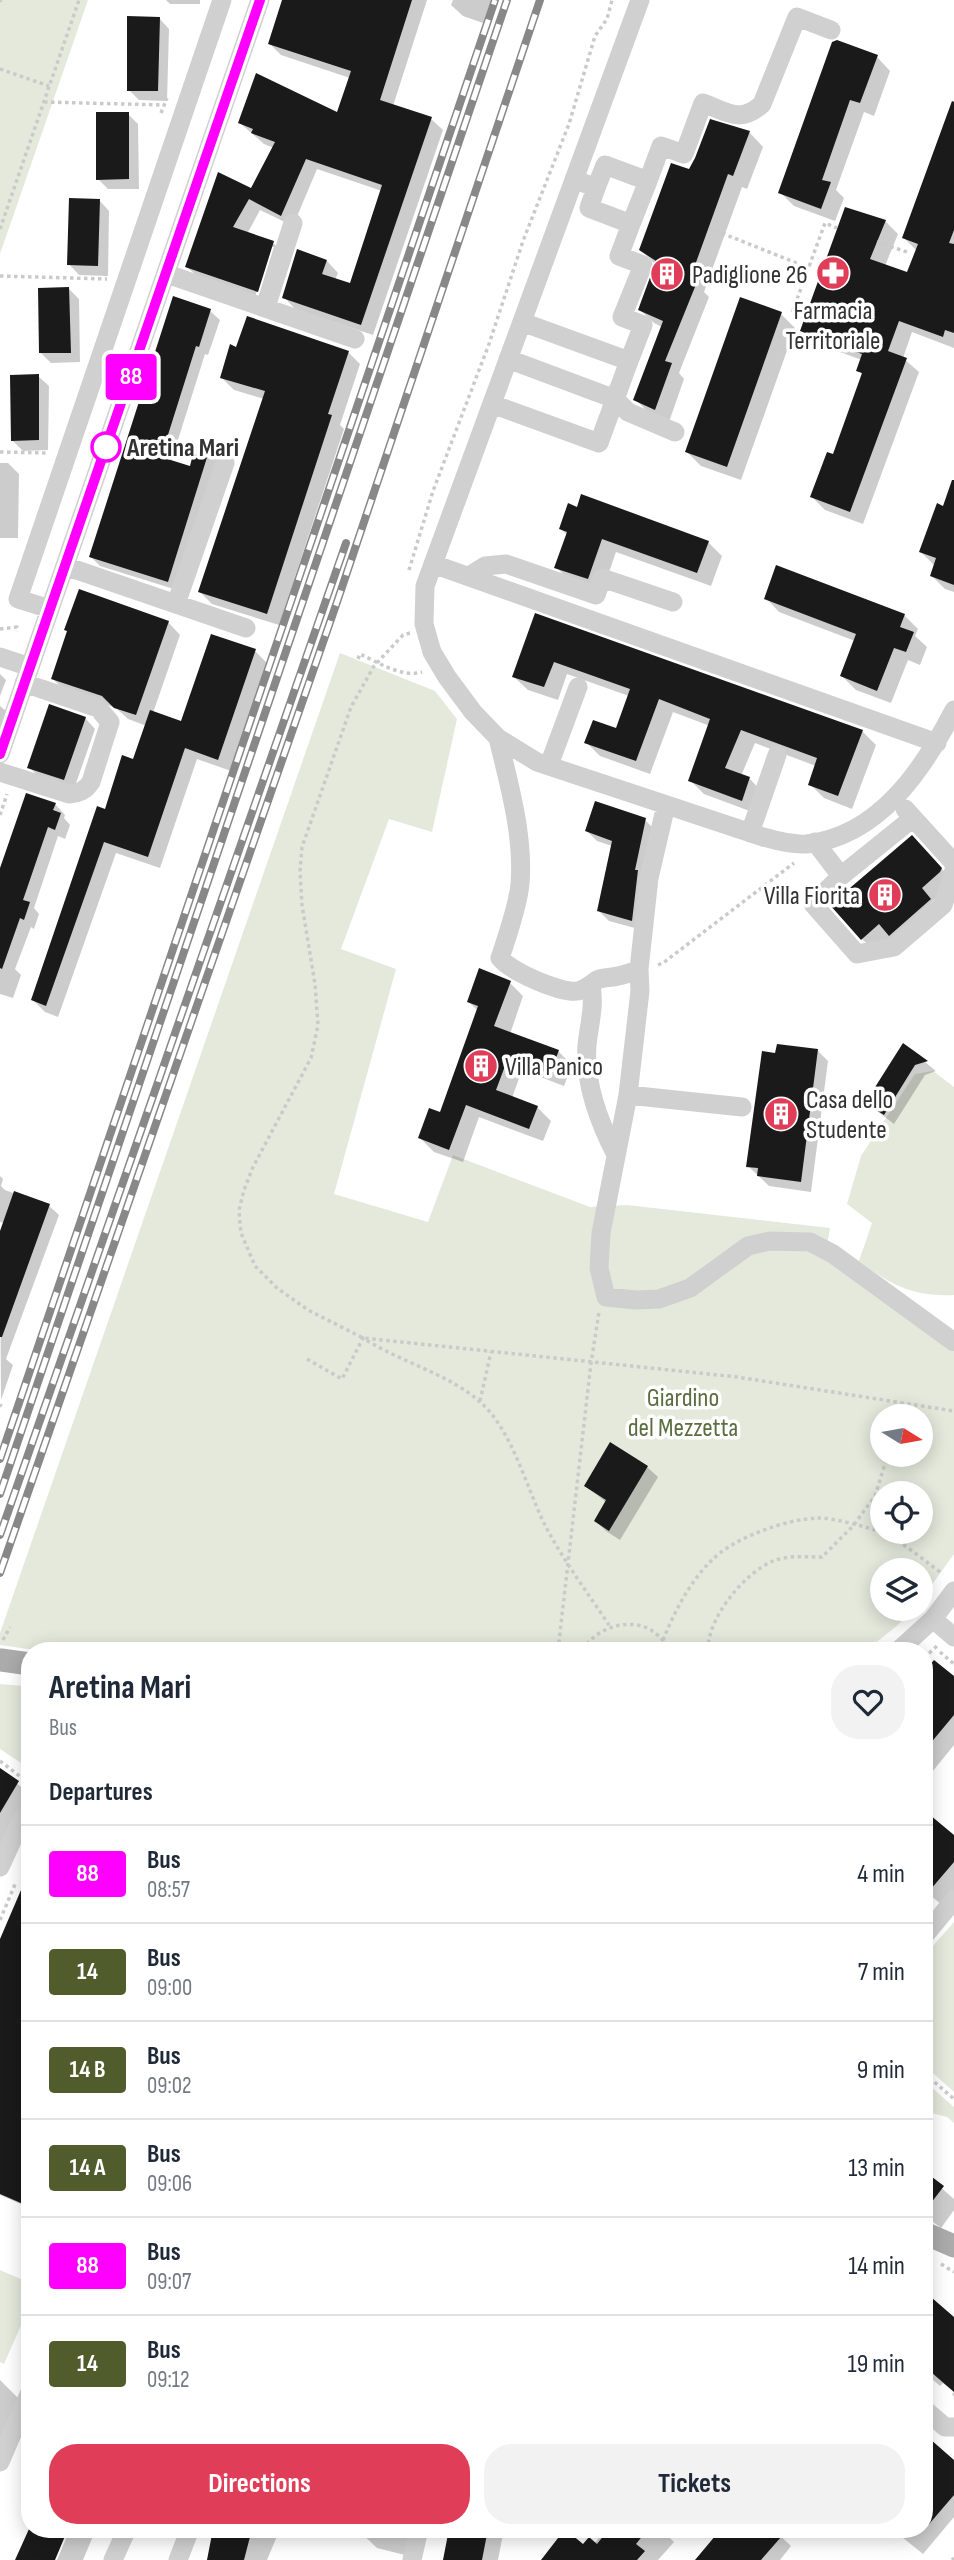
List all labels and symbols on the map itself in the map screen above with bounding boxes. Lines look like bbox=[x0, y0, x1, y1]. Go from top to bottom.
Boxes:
pharmacy icon: Farmacia Territoriale bbox=[814, 254, 852, 292]
building icon: Padiglione 26 bbox=[648, 255, 686, 293]
place label: Padiglione 26 bbox=[692, 260, 808, 291]
place label: Farmacia Territoriale bbox=[785, 296, 881, 357]
line badge: 88 bbox=[100, 354, 162, 400]
marker: Aretina Mari bbox=[91, 432, 121, 462]
place label: Aretina Mari bbox=[126, 433, 239, 464]
building icon: Villa Fiorita bbox=[866, 876, 904, 914]
place label: Villa Fiorita bbox=[764, 881, 860, 912]
building icon: Villa Panico bbox=[462, 1047, 500, 1085]
place label: Villa Panico bbox=[505, 1052, 603, 1083]
place label: Casa dello Studente bbox=[806, 1085, 893, 1146]
building icon: Casa dello Studente bbox=[762, 1095, 800, 1133]
park label: Giardino del Mezzetta bbox=[628, 1383, 738, 1444]
north arrow bbox=[870, 1404, 933, 1466]

